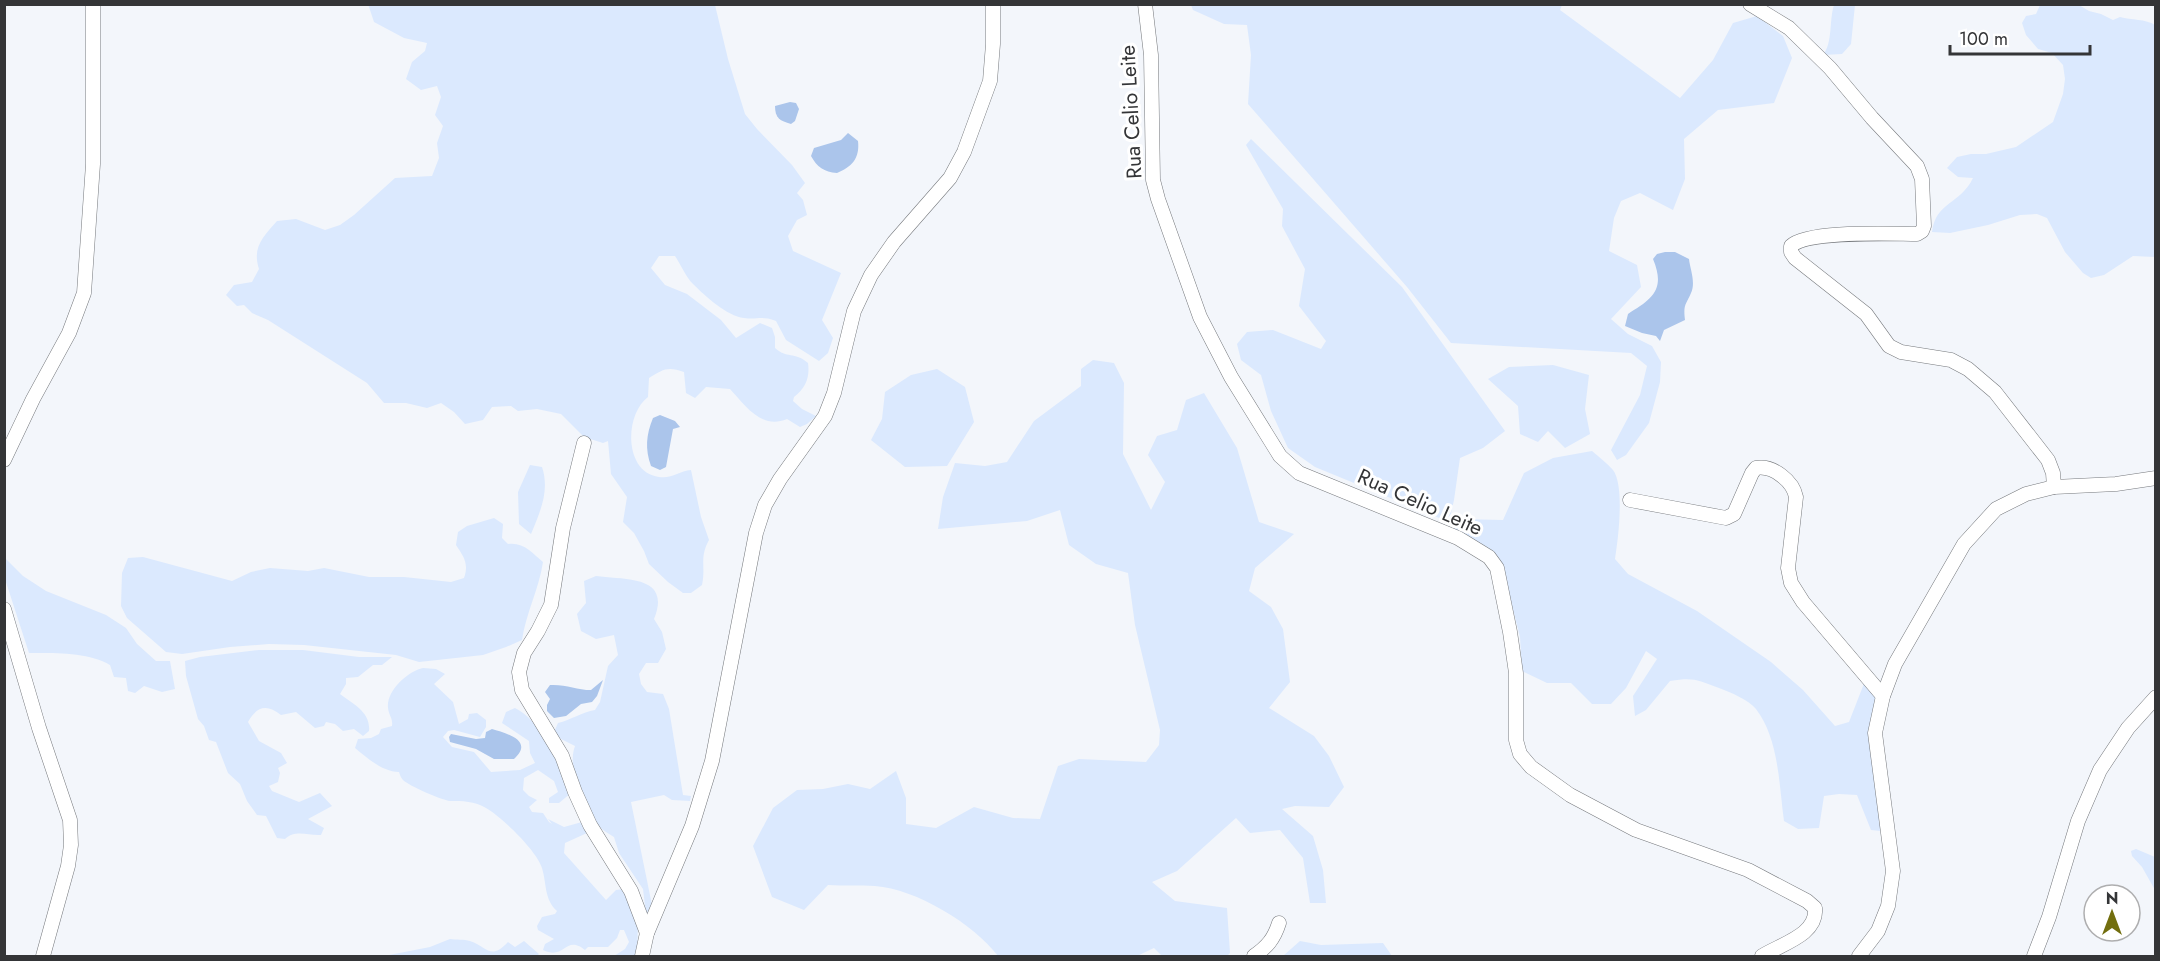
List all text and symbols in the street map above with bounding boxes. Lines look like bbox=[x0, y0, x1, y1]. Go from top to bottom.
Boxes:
scale bar bbox=[1950, 18, 2090, 56]
text: 100 m bbox=[1959, 26, 2008, 52]
street label: Rua Celio Leite bbox=[1113, 44, 1149, 180]
street label: Rua Celio Leite bbox=[1353, 461, 1487, 543]
north arrow bbox=[2082, 883, 2142, 943]
text: N bbox=[2106, 887, 2118, 910]

